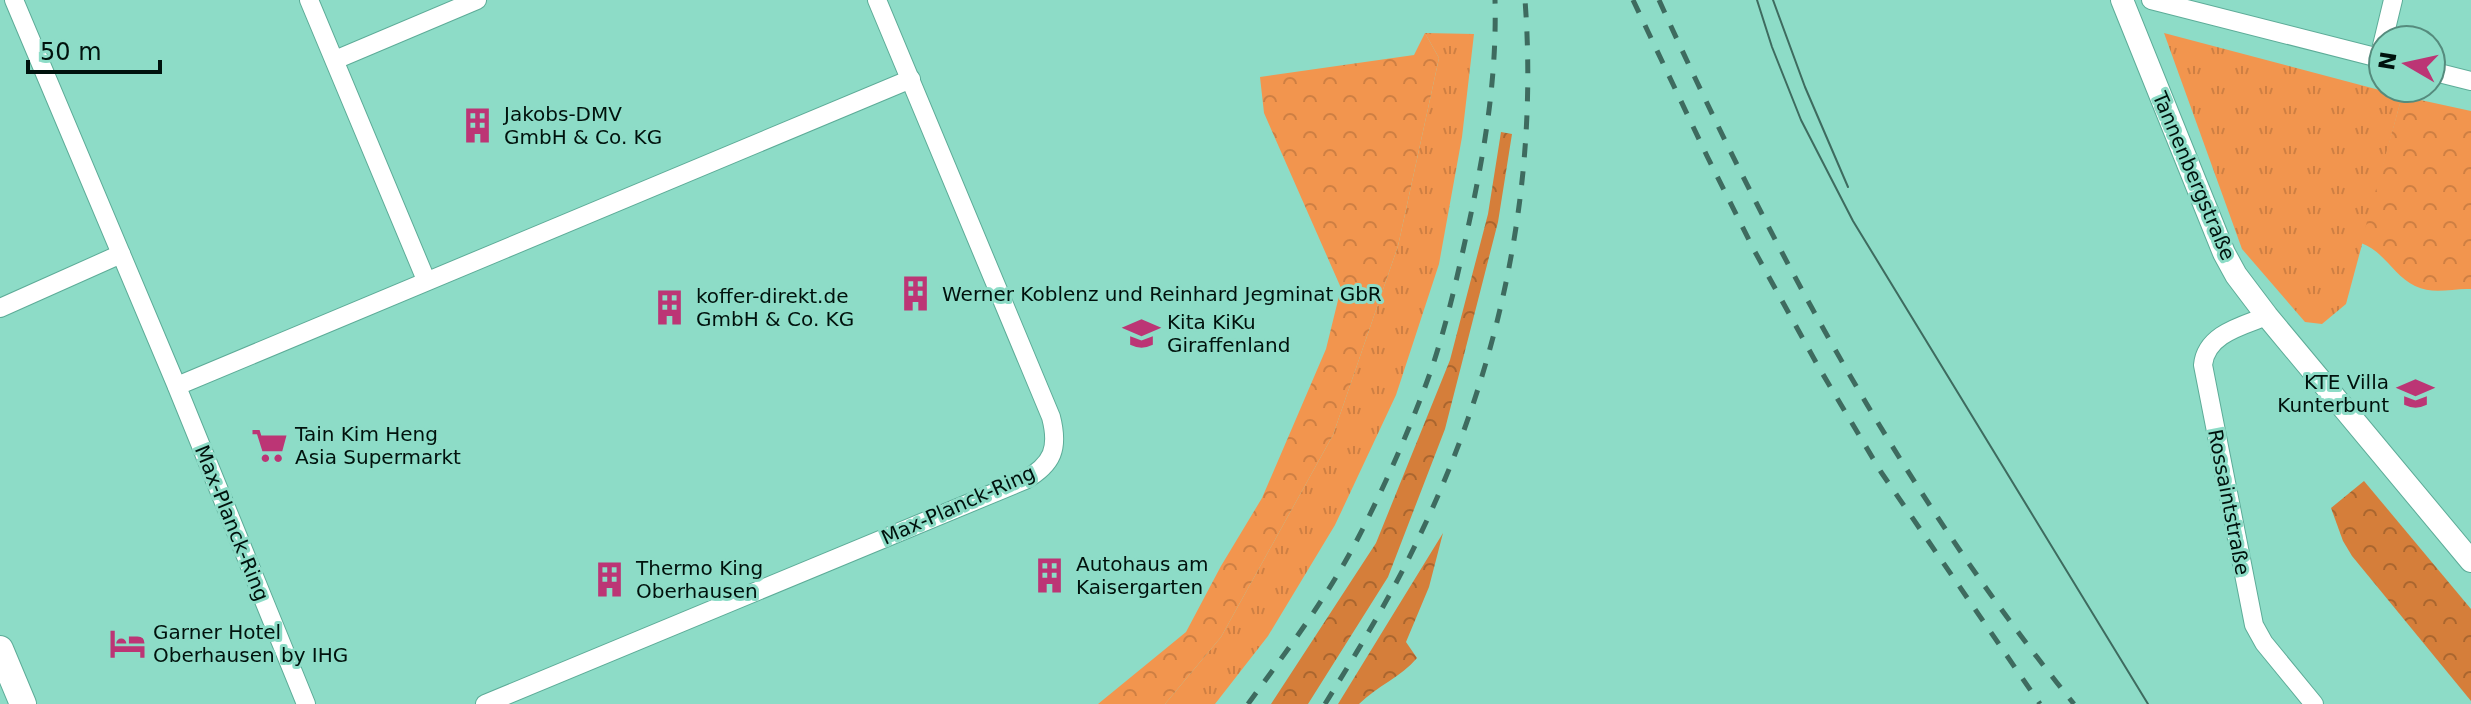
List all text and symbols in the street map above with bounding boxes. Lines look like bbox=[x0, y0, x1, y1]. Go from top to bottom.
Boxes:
scale bar bbox=[28, 24, 160, 74]
north arrow bbox=[2367, 24, 2447, 104]
text: 50 m bbox=[40, 38, 102, 66]
text: N bbox=[2374, 50, 2402, 72]
street label: Tannenbergstraße bbox=[2147, 87, 2240, 264]
place label: Jakobs-DMV GmbH & Co. KG bbox=[502, 102, 662, 149]
building icon: Jakobs-DMV GmbH & Co. KG bbox=[459, 107, 497, 145]
building icon: Werner Koblenz und Reinhard Jegminat GbR bbox=[897, 275, 935, 313]
place label: Werner Koblenz und Reinhard Jegminat GbR bbox=[942, 282, 1382, 306]
place label: koffer-direkt.de GmbH & Co. KG bbox=[696, 284, 854, 331]
building icon: koffer-direkt.de GmbH & Co. KG bbox=[651, 289, 689, 327]
place label: Kita KiKu Giraffenland bbox=[1167, 310, 1290, 357]
school or university icon: Kita KiKu Giraffenland bbox=[1122, 315, 1160, 353]
place label: KTE Villa Kunterbunt bbox=[2277, 370, 2389, 417]
school or university icon: KTE Villa Kunterbunt bbox=[2396, 374, 2434, 412]
place label: Tain Kim Heng Asia Supermarkt bbox=[294, 422, 461, 469]
supermarket icon: Tain Kim Heng Asia Supermarkt bbox=[250, 427, 288, 465]
street label: Rossaintstraße bbox=[2203, 427, 2255, 577]
street label: Max-Planck-Ring bbox=[190, 442, 274, 604]
street label: Max-Planck-Ring bbox=[877, 460, 1039, 550]
place label: Autohaus am Kaisergarten bbox=[1076, 552, 1209, 599]
place label: Thermo King Oberhausen bbox=[635, 556, 763, 603]
building icon: Autohaus am Kaisergarten bbox=[1031, 556, 1069, 594]
building icon: Thermo King Oberhausen bbox=[591, 561, 629, 599]
place label: Garner Hotel Oberhausen by IHG bbox=[153, 620, 348, 667]
hotel icon: Garner Hotel Oberhausen by IHG bbox=[108, 625, 146, 663]

